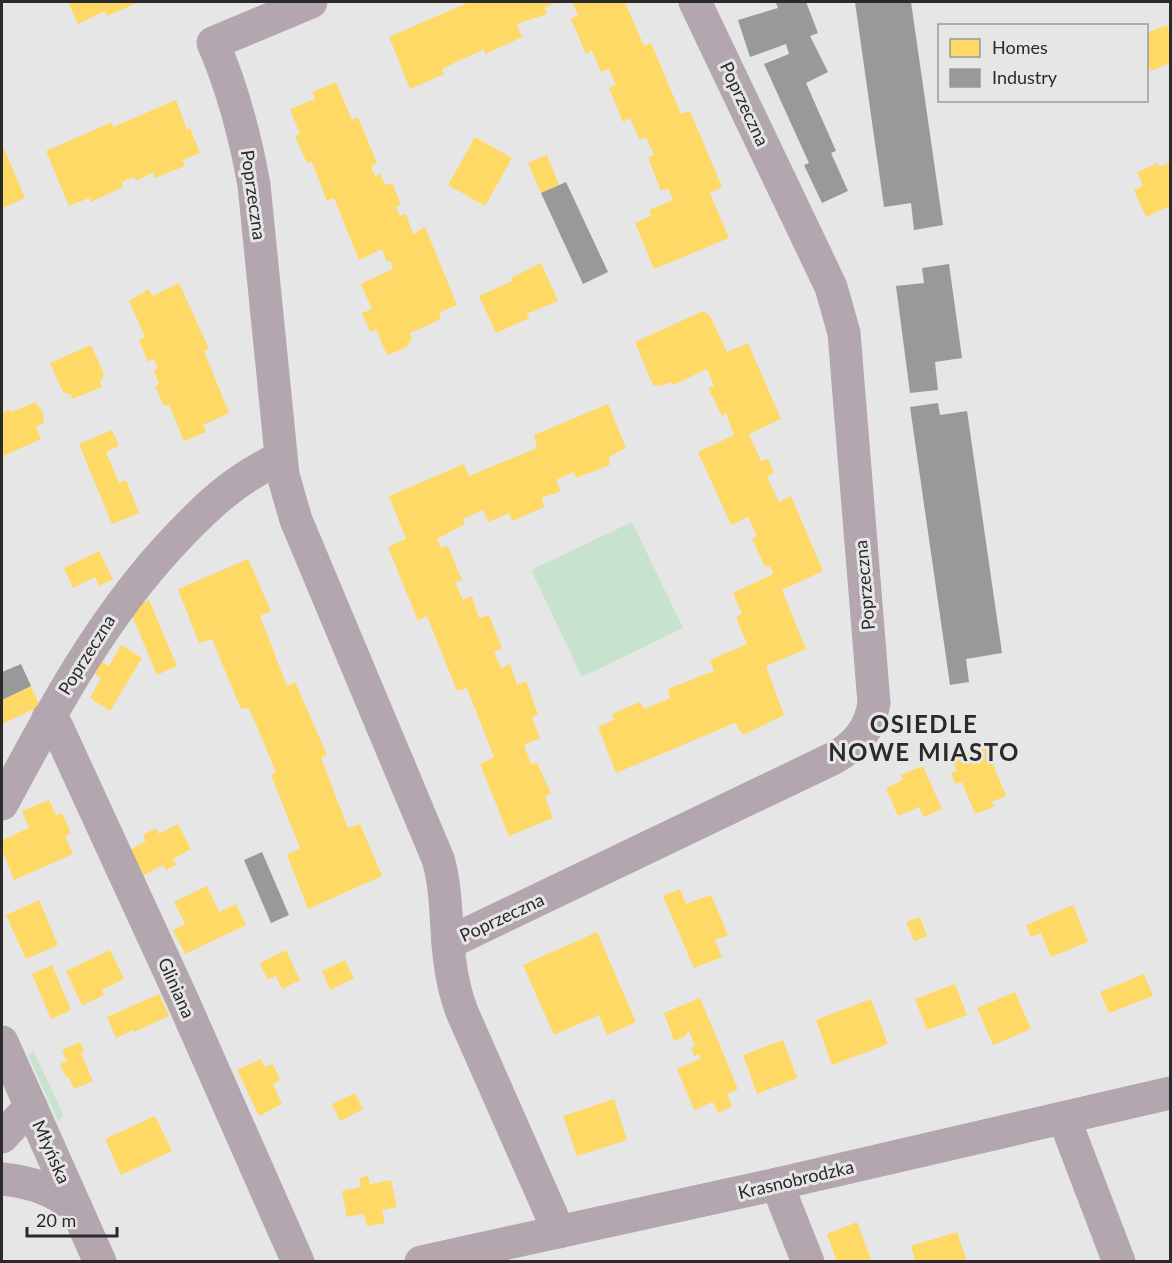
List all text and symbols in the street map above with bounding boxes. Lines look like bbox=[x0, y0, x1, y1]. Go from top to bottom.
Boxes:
legend bbox=[938, 24, 1148, 102]
text: Homes bbox=[992, 36, 1048, 58]
street label: Poprzeczna bbox=[716, 58, 774, 149]
text: Industry bbox=[992, 66, 1058, 88]
street label: Poprzeczna bbox=[237, 149, 271, 241]
street label: Poprzeczna bbox=[849, 539, 879, 631]
street label: Poprzeczna bbox=[53, 610, 119, 699]
district label: OSIEDLE NOWE MIASTO bbox=[828, 709, 1020, 766]
street label: Poprzeczna bbox=[456, 888, 547, 946]
street label: Gliniana bbox=[154, 954, 200, 1021]
street label: Młyńska bbox=[28, 1116, 76, 1187]
street label: Krasnobrodzka bbox=[736, 1155, 856, 1203]
scale bar bbox=[27, 1200, 117, 1238]
text: 20 m bbox=[36, 1209, 76, 1231]

